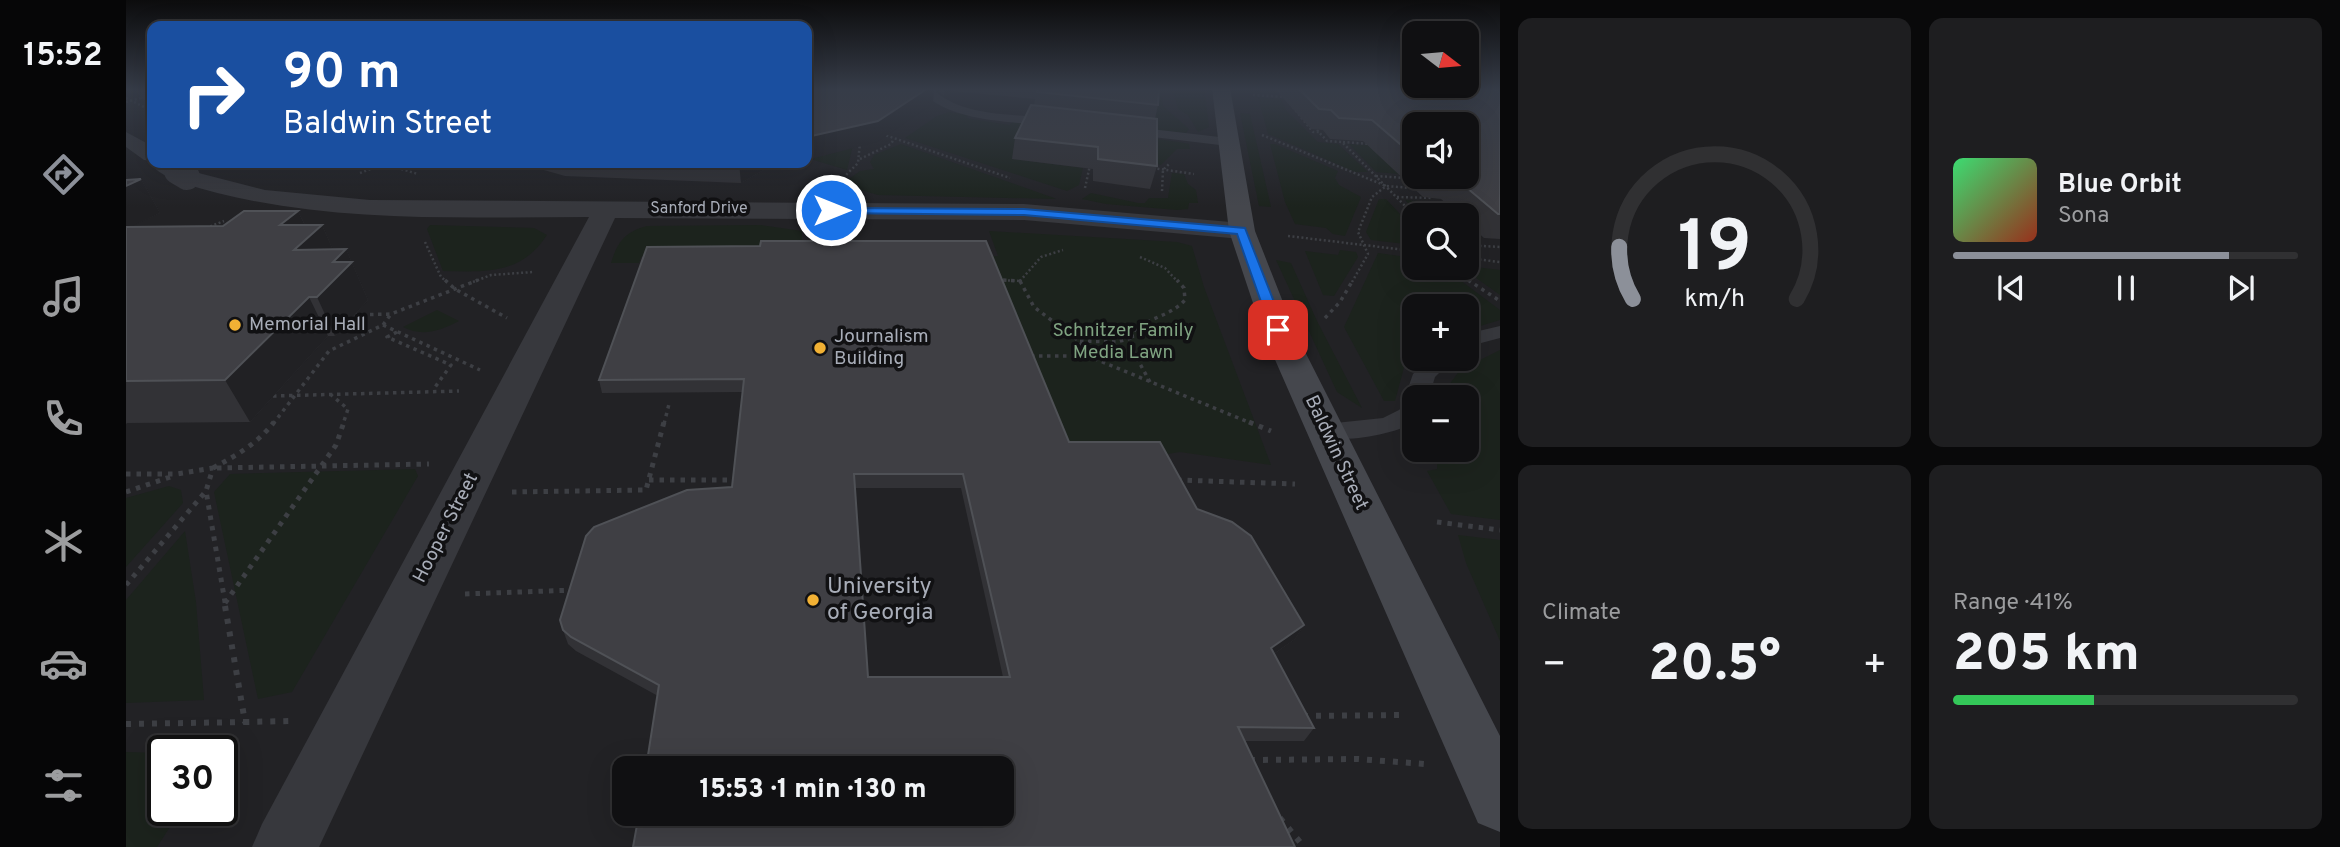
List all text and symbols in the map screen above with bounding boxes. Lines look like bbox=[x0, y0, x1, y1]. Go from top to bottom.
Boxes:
north arrow bbox=[1402, 21, 1479, 98]
map controls bbox=[1402, 21, 1479, 462]
text: 15:52 bbox=[23, 37, 103, 77]
text: 90 m bbox=[283, 44, 401, 106]
icon: right bbox=[168, 49, 259, 140]
text: Baldwin Street bbox=[283, 105, 492, 145]
button: sound bbox=[1402, 112, 1479, 189]
icon: directions bbox=[39, 150, 88, 199]
text: Blue Orbit bbox=[2058, 169, 2182, 202]
position arrow bbox=[794, 173, 868, 247]
street label: Sanford Drive bbox=[650, 199, 748, 219]
text: Sona bbox=[2058, 202, 2109, 231]
button: search bbox=[1402, 203, 1479, 280]
text: 19 bbox=[1678, 205, 1751, 297]
icon: previous bbox=[1992, 269, 2030, 307]
icon: pause bbox=[2107, 269, 2145, 307]
icon: next bbox=[2222, 269, 2260, 307]
icon: music bbox=[39, 272, 88, 321]
text: km/h bbox=[1684, 284, 1745, 316]
button: + bbox=[1402, 294, 1479, 371]
pin bbox=[1248, 300, 1308, 360]
icon: arrive bbox=[1259, 311, 1297, 349]
place label: Memorial Hall bbox=[249, 313, 366, 337]
marker: Memorial Hall bbox=[227, 317, 243, 333]
park label: Schnitzer Family Media Lawn bbox=[1052, 319, 1194, 365]
place label: Journalism Building bbox=[834, 325, 929, 371]
marker: Journalism Building bbox=[812, 340, 828, 356]
button: − bbox=[1402, 385, 1479, 462]
street label: Baldwin Street bbox=[1299, 392, 1373, 514]
icon: phone bbox=[39, 394, 88, 443]
street label: Hooper Street bbox=[408, 469, 484, 587]
icon: climate bbox=[39, 517, 88, 566]
place label: University of Georgia bbox=[827, 573, 933, 628]
text: Range · 41% bbox=[1953, 589, 2073, 618]
marker: University of Georgia bbox=[805, 592, 821, 608]
text: Climate bbox=[1542, 599, 1621, 628]
text: 205 km bbox=[1953, 623, 2140, 689]
text: 20.5° bbox=[1648, 633, 1781, 699]
icon: car bbox=[39, 639, 88, 688]
text: − bbox=[1542, 642, 1567, 691]
text: + bbox=[1862, 642, 1887, 691]
speed limit sign: 30 bbox=[147, 735, 238, 826]
icon: filters bbox=[39, 761, 88, 810]
text: 15:53 · 1 min · 130 m bbox=[700, 774, 926, 807]

